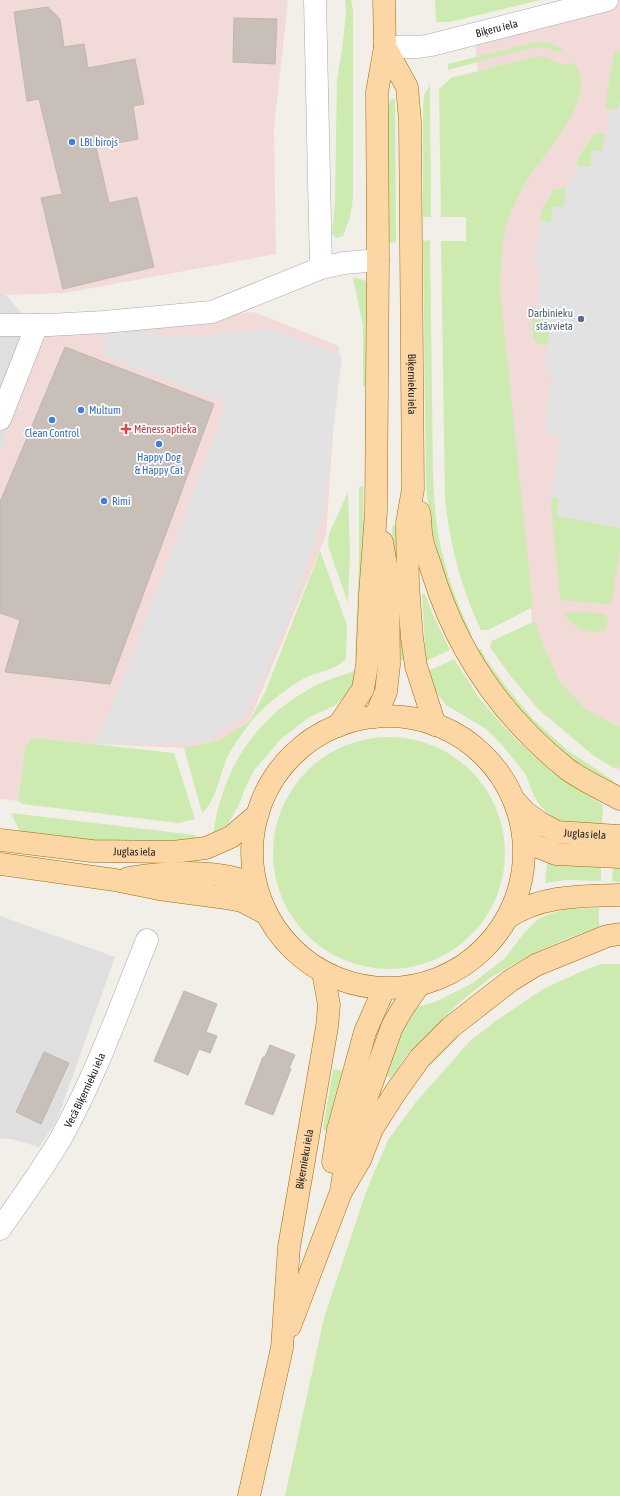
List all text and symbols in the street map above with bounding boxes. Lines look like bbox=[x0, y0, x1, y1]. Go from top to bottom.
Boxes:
street label: Biķeru iela bbox=[474, 17, 519, 39]
place label: LBL birojs bbox=[80, 136, 118, 148]
marker: LBL birojs bbox=[67, 137, 77, 147]
place label: Darbinieku stāvvieta bbox=[528, 307, 573, 332]
marker: Darbinieku stāvvieta bbox=[576, 314, 586, 324]
street label: Biķernieku iela bbox=[406, 354, 418, 415]
place label: Multum bbox=[89, 404, 121, 416]
marker: Multum bbox=[76, 405, 86, 415]
marker: Clean Control bbox=[47, 415, 57, 425]
place label: Mēness aptieka bbox=[134, 423, 197, 435]
marker: Mēness aptieka bbox=[121, 424, 131, 434]
place label: Clean Control bbox=[25, 427, 79, 439]
marker: Happy Dog & Happy Cat bbox=[154, 439, 164, 449]
place label: Happy Dog & Happy Cat bbox=[135, 451, 183, 476]
place label: Rimi bbox=[112, 495, 130, 507]
marker: Rimi bbox=[99, 496, 109, 506]
street label: Juglas iela bbox=[563, 826, 607, 841]
street label: Juglas iela bbox=[113, 845, 156, 858]
street label: Vecā Biķernieku iela bbox=[62, 1051, 107, 1130]
street label: Biķernieku iela bbox=[293, 1128, 315, 1190]

